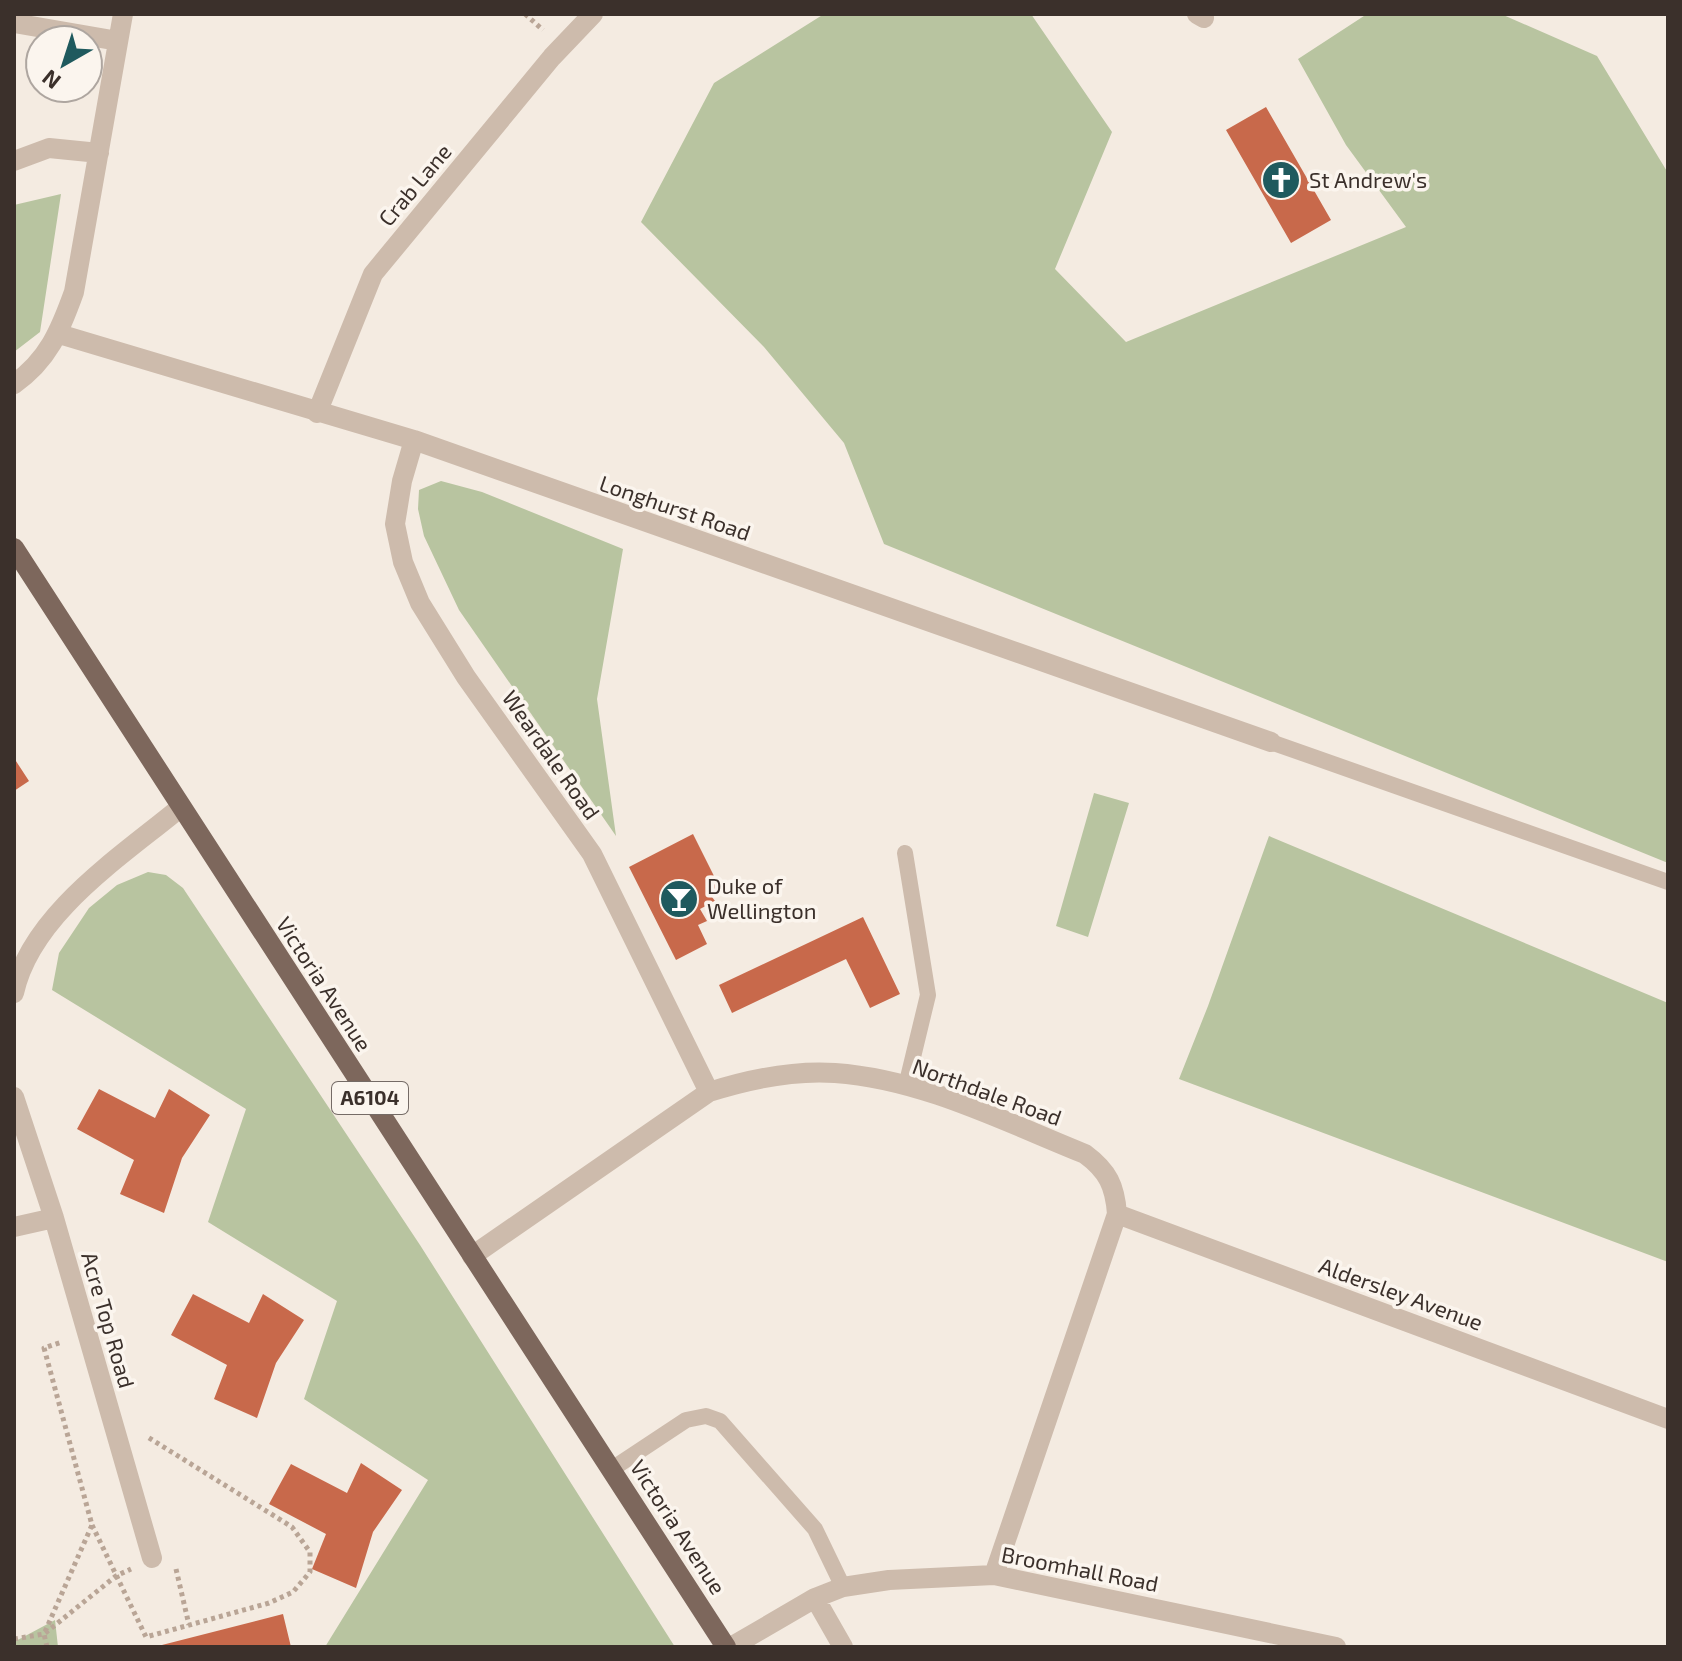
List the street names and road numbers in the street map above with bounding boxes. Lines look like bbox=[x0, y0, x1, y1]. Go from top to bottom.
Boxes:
street label: Crab Lane bbox=[372, 138, 456, 231]
street label: Longhurst Road bbox=[596, 469, 754, 545]
street label: Weardale Road bbox=[498, 685, 606, 824]
street label: Victoria Avenue bbox=[272, 911, 378, 1056]
street label: Northdale Road bbox=[909, 1052, 1065, 1130]
road number: A6104 bbox=[332, 1082, 408, 1114]
street label: Acre Top Road bbox=[77, 1249, 141, 1391]
street label: Aldersley Avenue bbox=[1316, 1251, 1487, 1335]
street label: Victoria Avenue bbox=[626, 1454, 732, 1599]
street label: Broomhall Road bbox=[999, 1540, 1161, 1596]

